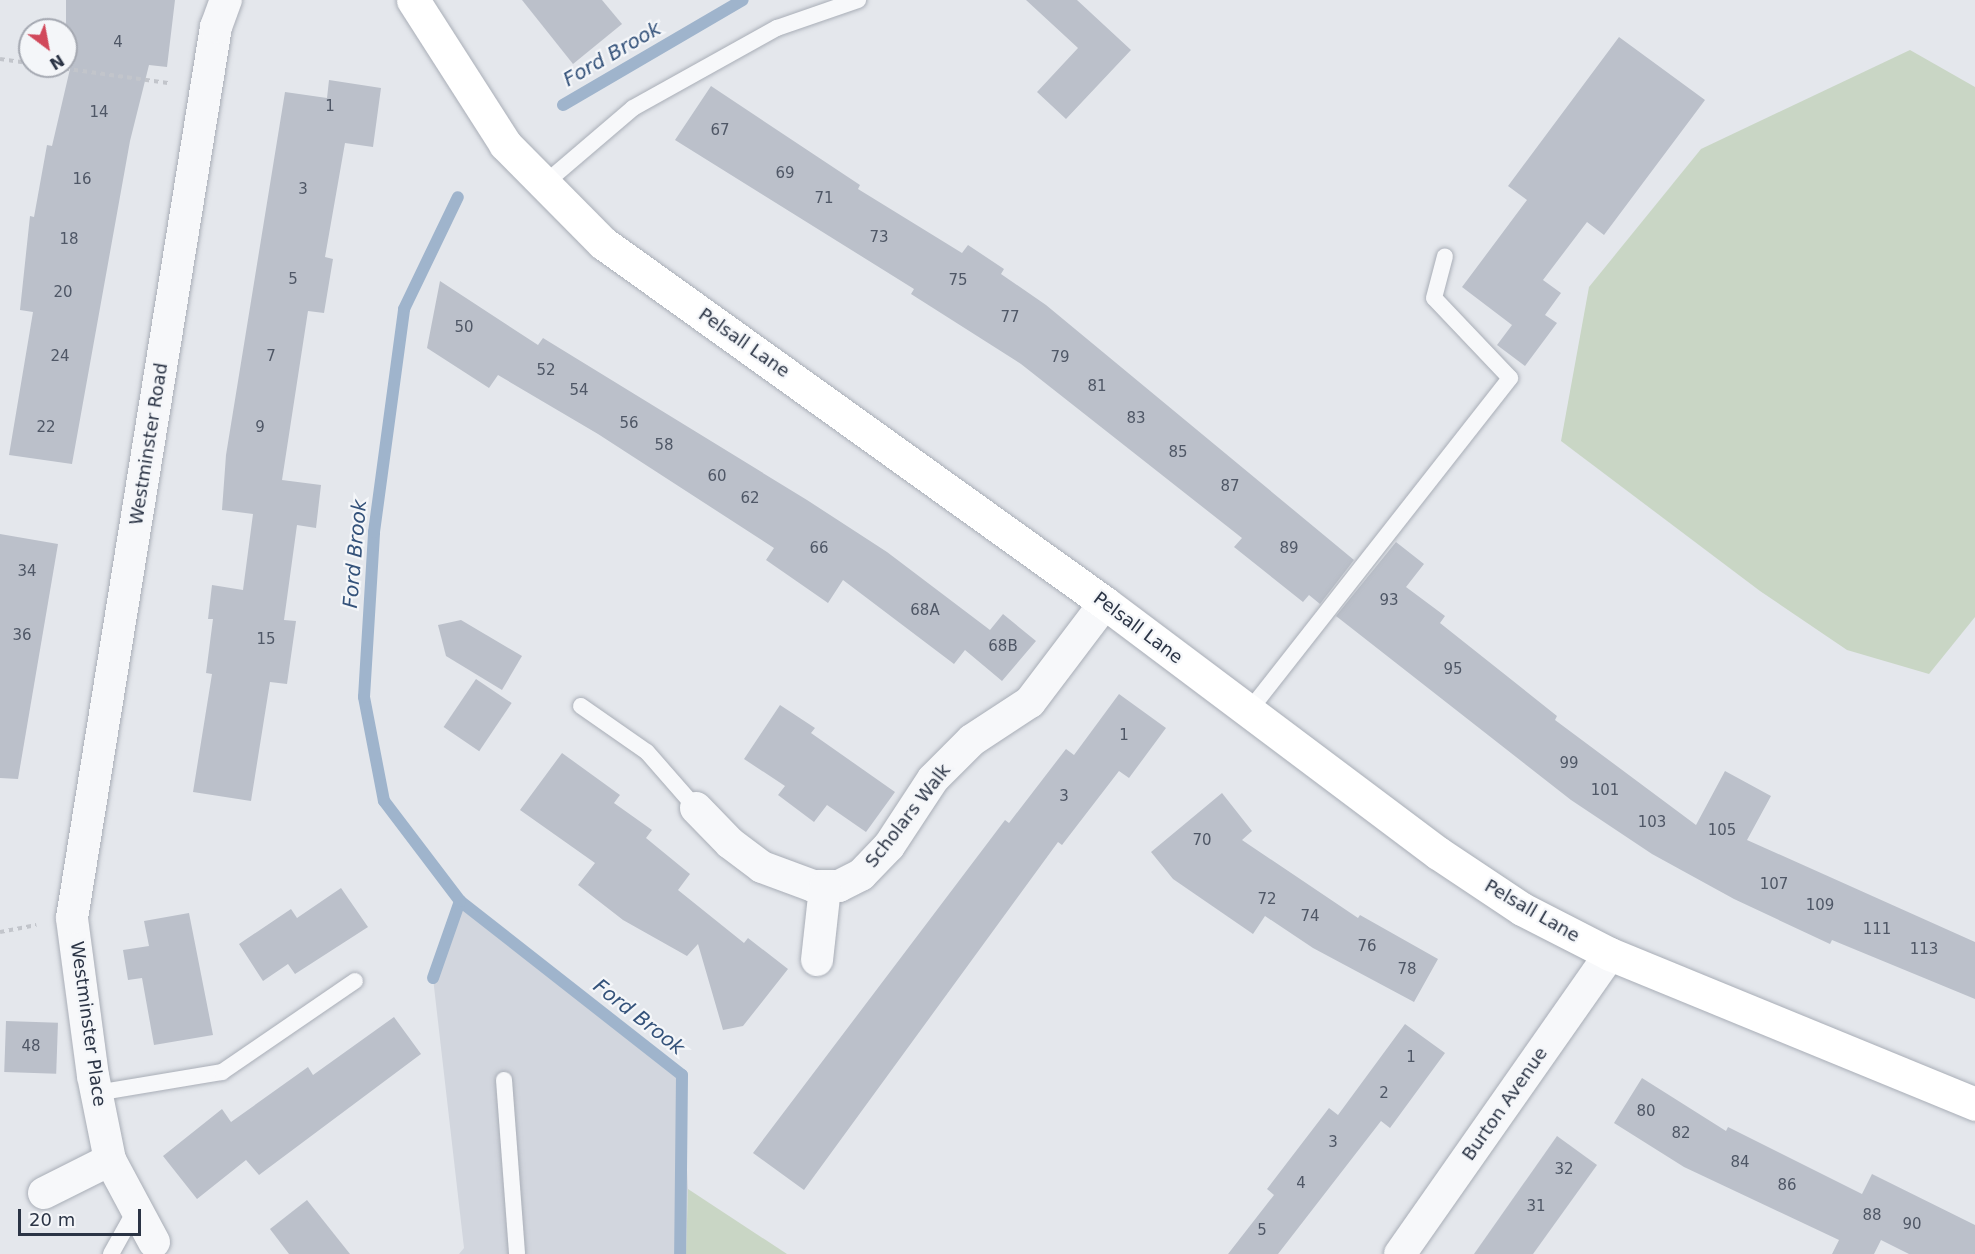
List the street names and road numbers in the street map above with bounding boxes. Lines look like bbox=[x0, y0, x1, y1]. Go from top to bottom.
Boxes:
street label: Pelsall Lane bbox=[694, 304, 794, 382]
street label: Westminster Road bbox=[126, 361, 172, 527]
street label: Pelsall Lane bbox=[1089, 587, 1187, 669]
street label: Scholars Walk bbox=[861, 760, 955, 872]
street label: Pelsall Lane bbox=[1481, 875, 1583, 947]
street label: Westminster Place bbox=[66, 940, 110, 1108]
street label: Burton Avenue bbox=[1458, 1043, 1552, 1165]

